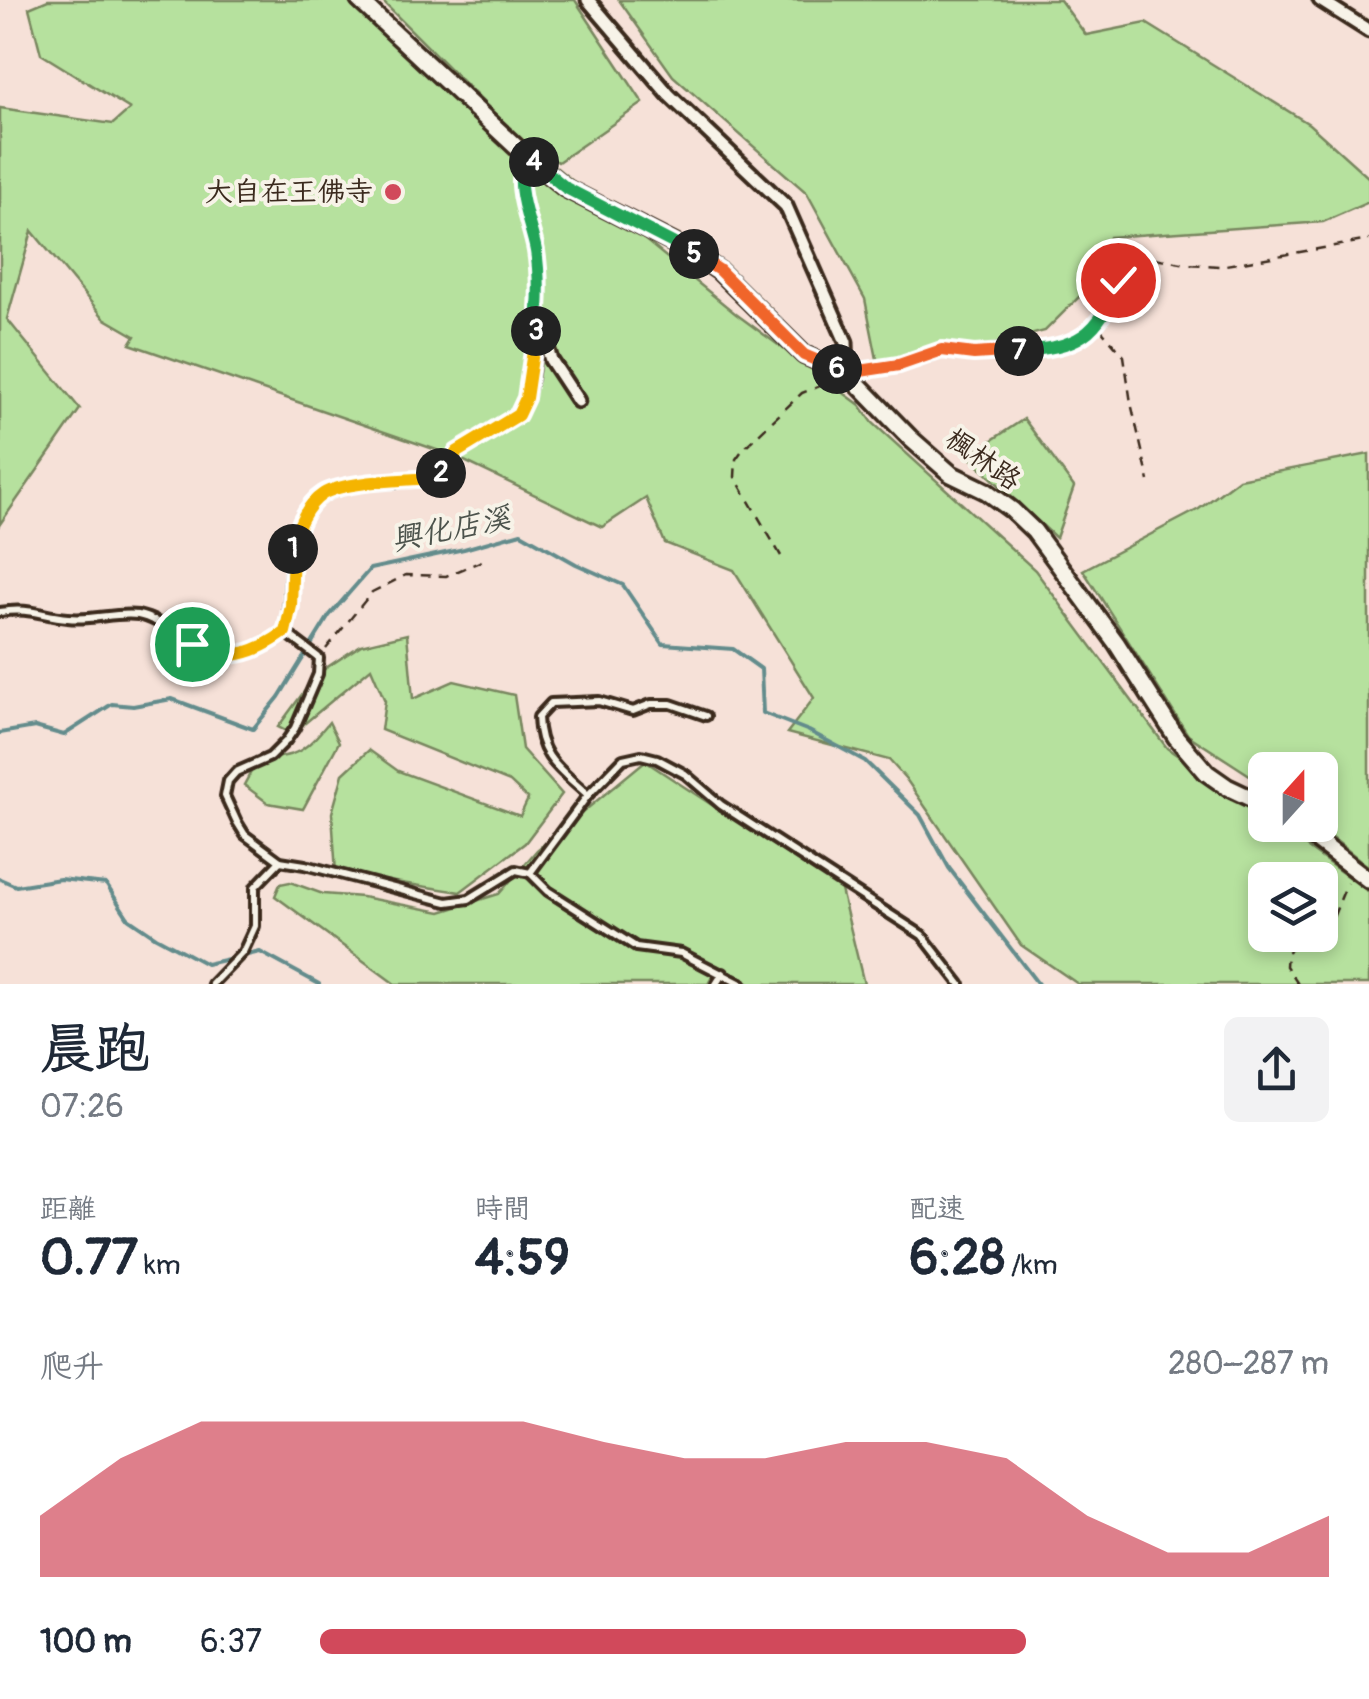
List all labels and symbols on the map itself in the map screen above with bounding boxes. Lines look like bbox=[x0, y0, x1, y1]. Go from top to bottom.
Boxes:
pin: 4 bbox=[509, 137, 559, 187]
place label: 大自在王佛寺 bbox=[205, 175, 373, 210]
marker: 大自在王佛寺 bbox=[382, 181, 404, 203]
pin: 5 bbox=[669, 229, 719, 279]
pin bbox=[1076, 238, 1161, 323]
pin: 3 bbox=[511, 306, 561, 356]
pin: 7 bbox=[994, 326, 1044, 376]
pin: 6 bbox=[812, 344, 862, 394]
street label: 楓林路 bbox=[939, 422, 1027, 498]
pin: 2 bbox=[416, 448, 466, 498]
water label: 興化店溪 bbox=[389, 499, 515, 559]
pin: 1 bbox=[268, 524, 318, 574]
pin bbox=[150, 602, 235, 687]
north arrow bbox=[1248, 752, 1338, 842]

